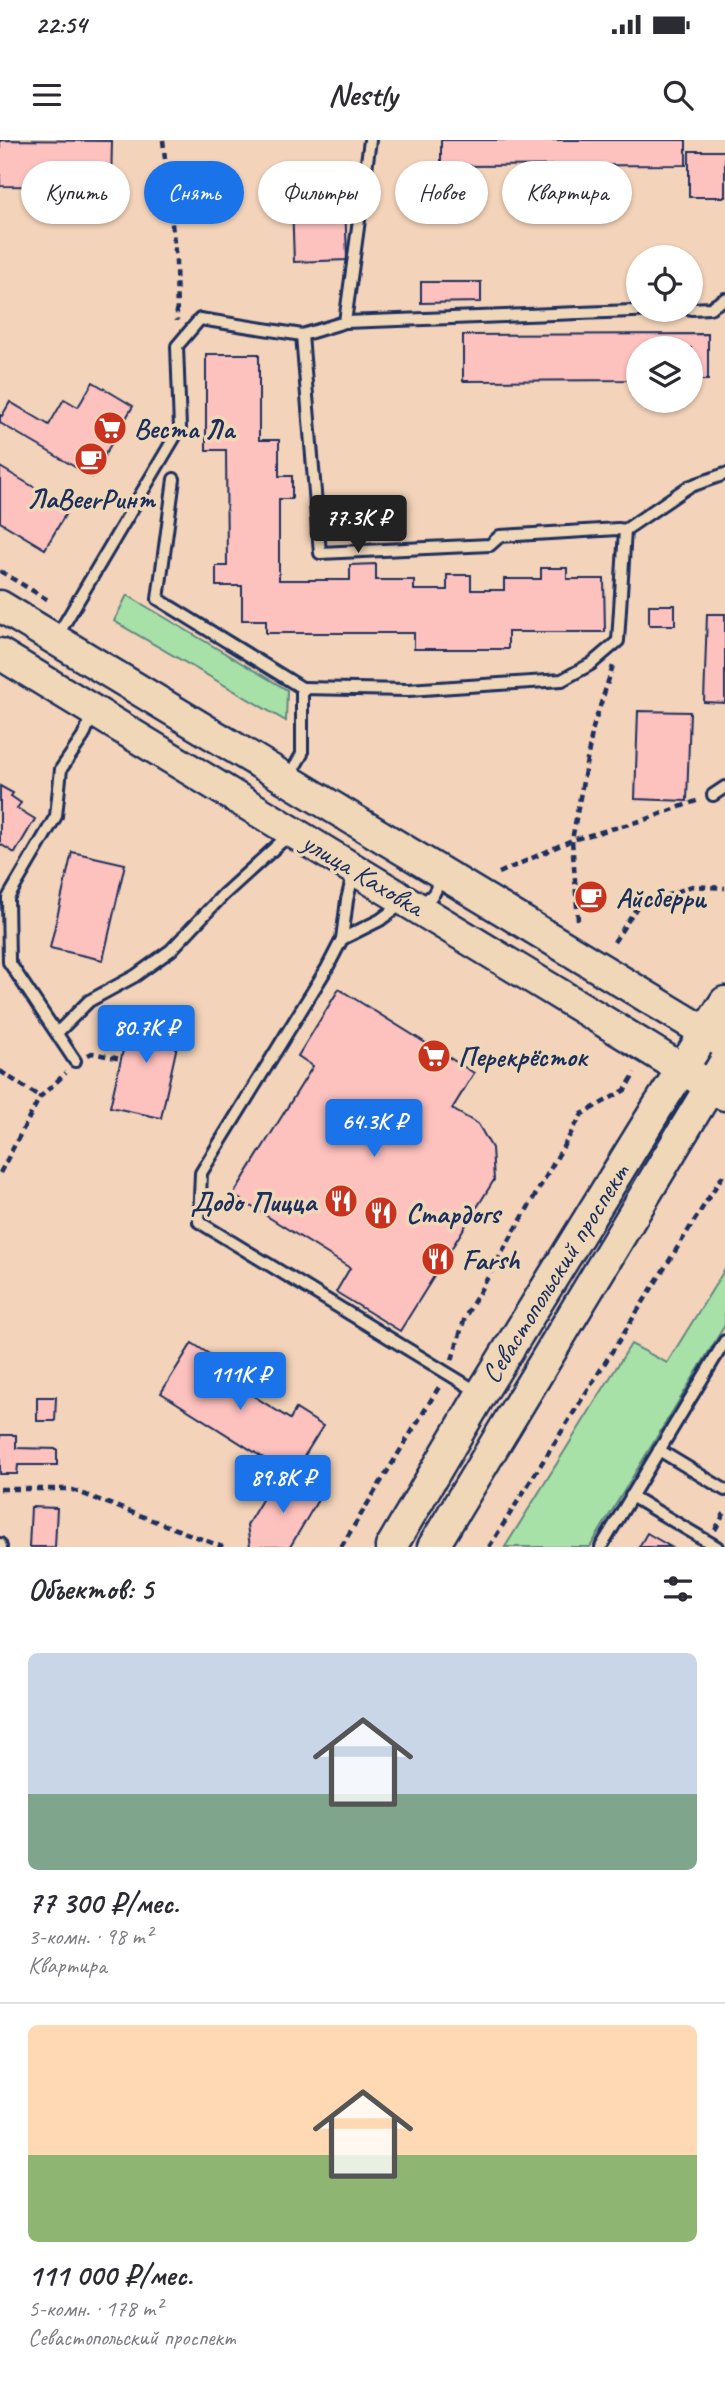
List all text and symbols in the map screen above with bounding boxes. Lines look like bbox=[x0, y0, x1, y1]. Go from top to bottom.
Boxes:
text: 22:54 bbox=[35, 8, 87, 41]
text: Nestly bbox=[328, 74, 397, 115]
icon: menu bbox=[28, 76, 66, 114]
icon: search bbox=[659, 76, 697, 114]
chip: Купить bbox=[21, 161, 130, 224]
chip: Снять bbox=[144, 161, 244, 224]
chip: Фильтры bbox=[258, 161, 381, 224]
chip: Новое bbox=[395, 161, 488, 224]
chip: Квартира bbox=[502, 161, 632, 224]
map controls bbox=[626, 245, 703, 413]
button: locate bbox=[626, 245, 703, 322]
button: layers bbox=[626, 336, 703, 413]
supermarket icon: Веста Ла bbox=[91, 409, 129, 447]
place label: Веста Ла bbox=[134, 411, 237, 446]
cafe icon: ЛаBeerРинт bbox=[72, 440, 110, 478]
place label: ЛаBeerРинт bbox=[27, 481, 157, 516]
pin: 77.3K ₽ bbox=[293, 496, 423, 555]
text: 77.3K ₽ bbox=[326, 503, 390, 532]
street label: улица Каховка bbox=[294, 823, 432, 925]
cafe icon: Айсберри bbox=[572, 878, 610, 916]
place label: Айсберри bbox=[616, 880, 707, 915]
pin: 80.7K ₽ bbox=[81, 1006, 211, 1065]
text: 80.7K ₽ bbox=[114, 1013, 178, 1042]
supermarket icon: Перекрёсток bbox=[415, 1037, 453, 1075]
place label: Перекрёсток bbox=[458, 1039, 590, 1074]
pin: 64.3K ₽ bbox=[309, 1100, 439, 1159]
text: 64.3K ₽ bbox=[341, 1107, 407, 1136]
street label: Севастопольский проспект bbox=[473, 1155, 638, 1389]
restaurant icon: Додо Пицца bbox=[322, 1182, 360, 1220]
place label: Додо Пицца bbox=[191, 1184, 318, 1219]
restaurant icon: Стардогs bbox=[362, 1194, 400, 1232]
place label: Стардогs bbox=[406, 1196, 503, 1231]
restaurant icon: Farsh bbox=[419, 1240, 457, 1278]
place label: Farsh bbox=[462, 1242, 521, 1277]
pin: 111K ₽ bbox=[183, 1352, 297, 1412]
text: 111K ₽ bbox=[210, 1360, 270, 1389]
pin: 89.8K ₽ bbox=[218, 1456, 348, 1515]
text: 89.8K ₽ bbox=[251, 1463, 315, 1492]
text: Объектов: 5 bbox=[28, 1570, 153, 1608]
icon: filters bbox=[659, 1570, 697, 1608]
icon: home bbox=[300, 1699, 426, 1825]
text: 77 300 ₽/мес. bbox=[28, 1884, 179, 1922]
text: 3-комн. · 98 m² bbox=[28, 1922, 152, 1951]
text: Квартира bbox=[28, 1951, 106, 1980]
icon: home bbox=[300, 2071, 426, 2197]
text: 111 000 ₽/мес. bbox=[28, 2256, 193, 2294]
text: 5-комн. · 178 m² bbox=[28, 2294, 162, 2323]
text: Севастопольский проспект bbox=[28, 2323, 236, 2352]

